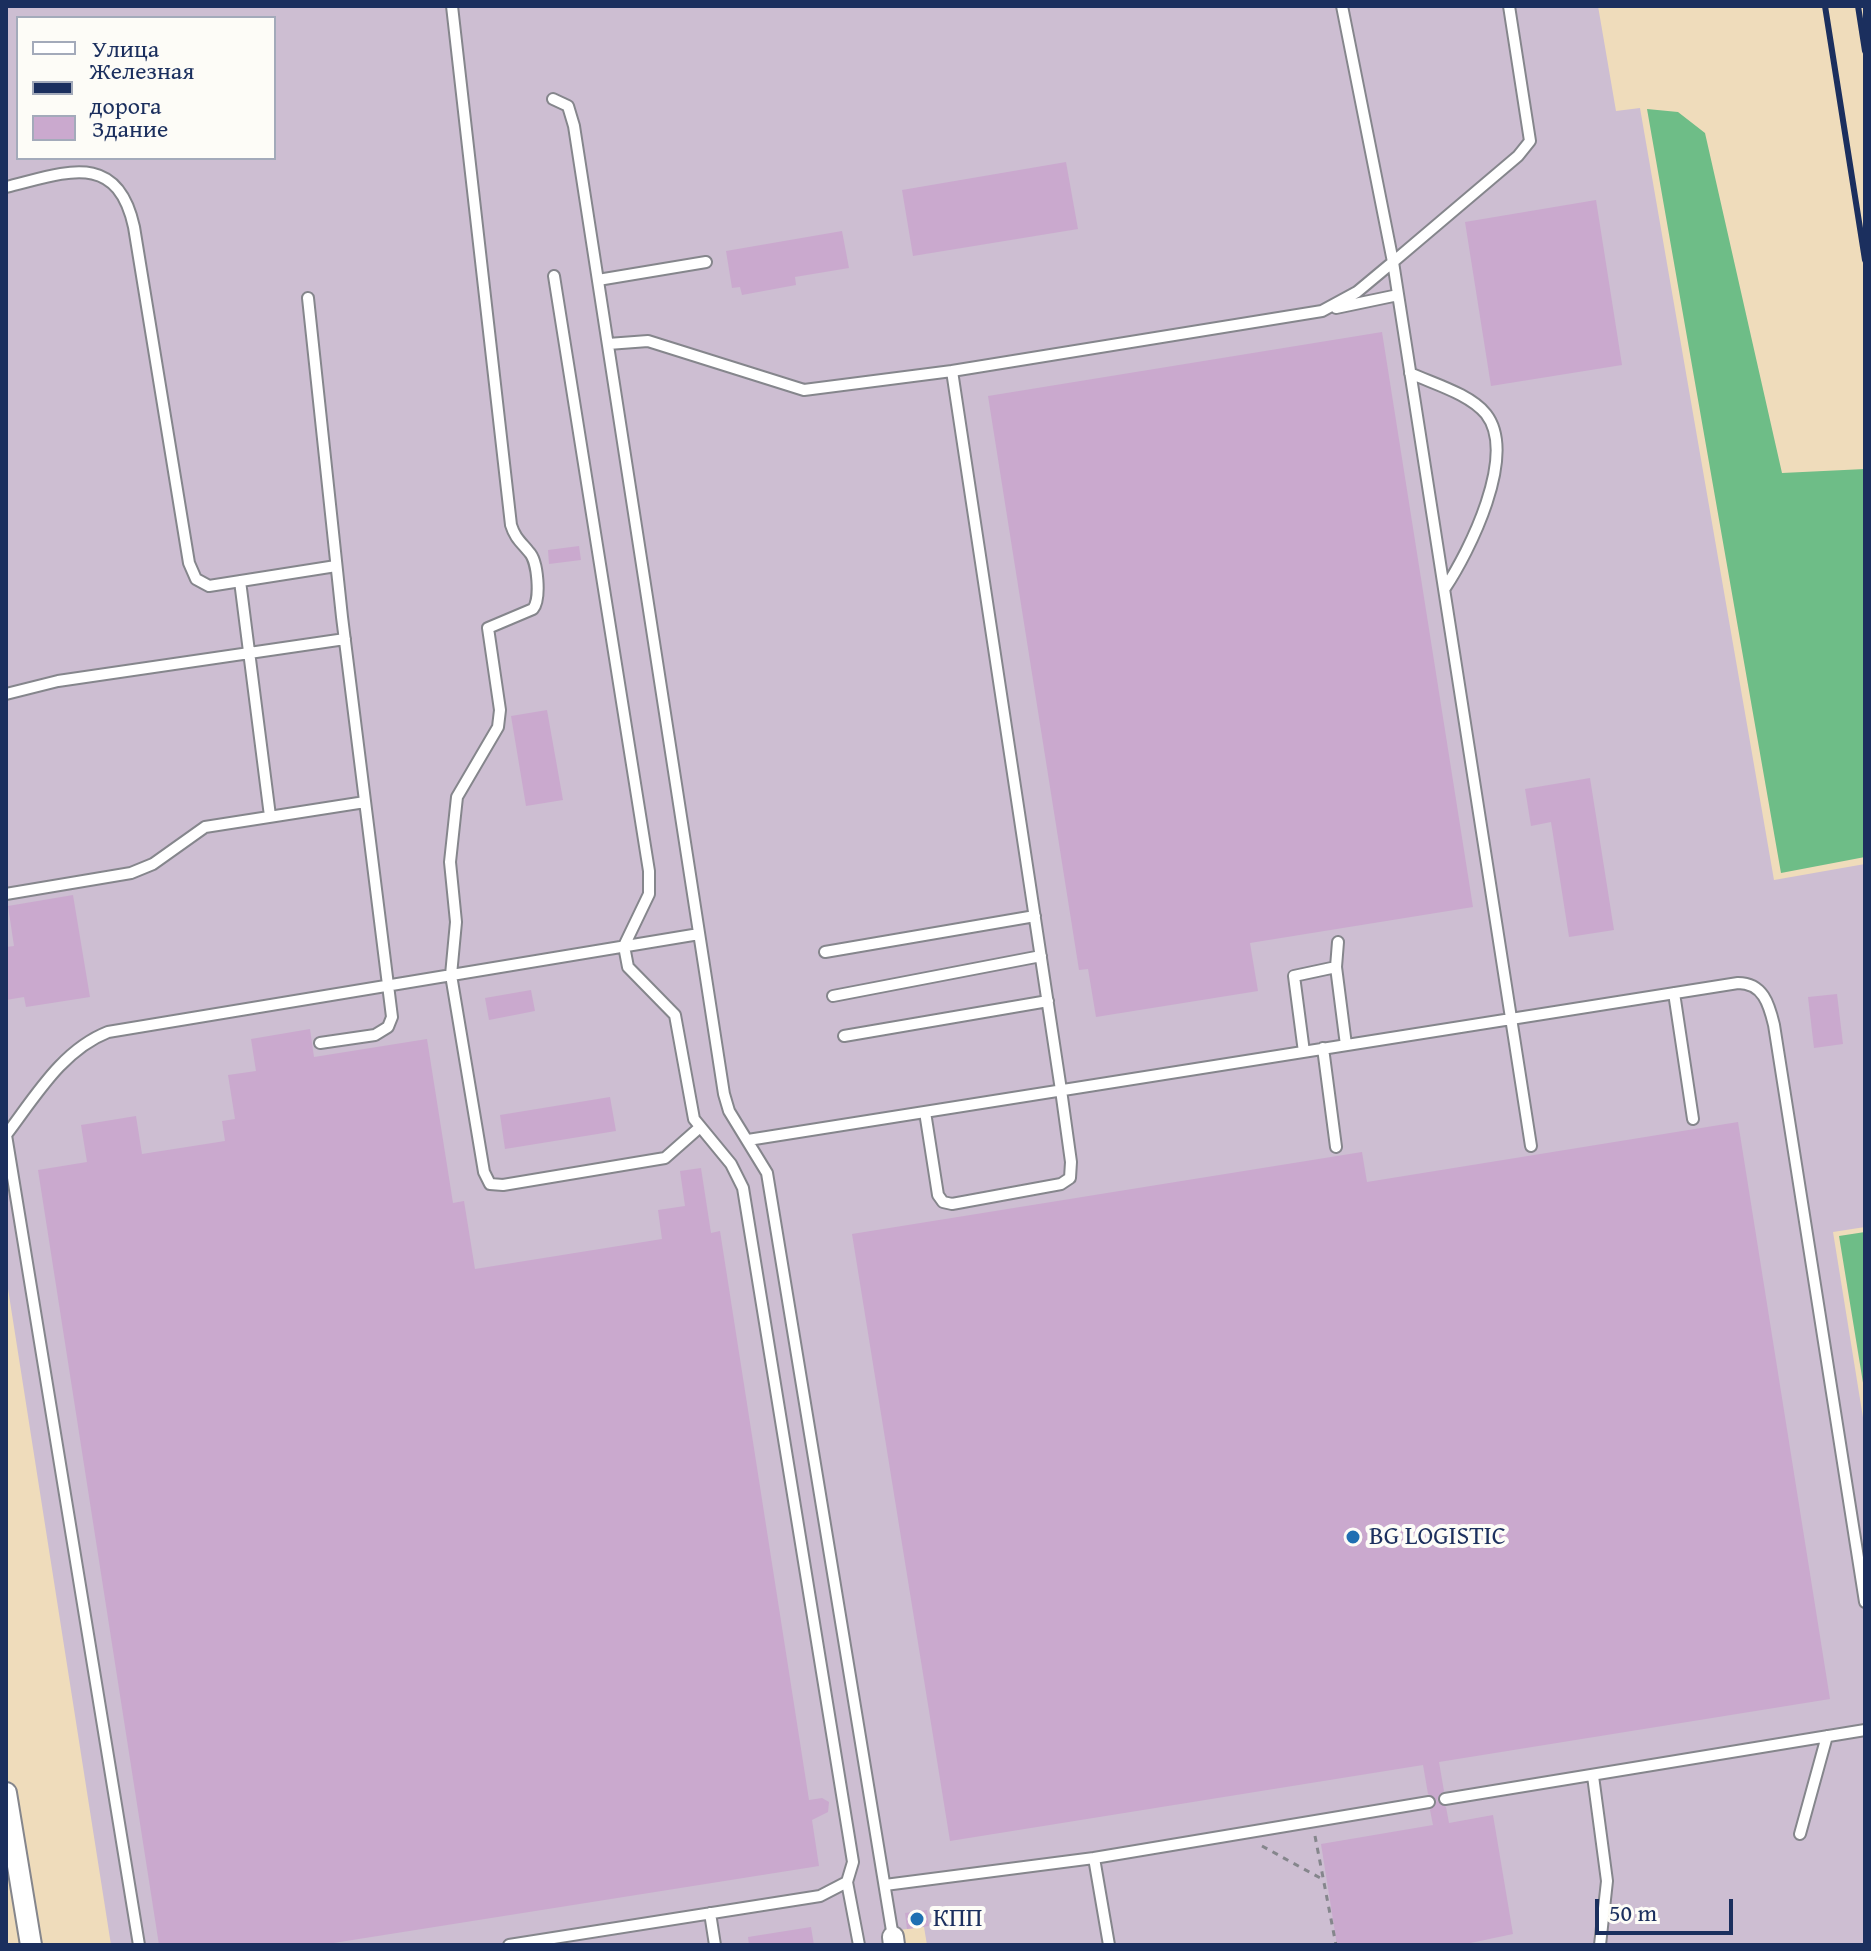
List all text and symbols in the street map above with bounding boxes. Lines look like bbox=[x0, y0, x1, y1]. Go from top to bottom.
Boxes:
legend bbox=[16, 16, 276, 160]
text: Улица bbox=[92, 31, 159, 66]
text: Железная дорога bbox=[89, 53, 194, 123]
text: Здание bbox=[92, 111, 168, 146]
place label: BG LOGISTIC bbox=[1369, 1521, 1506, 1553]
marker: BG LOGISTIC bbox=[1344, 1528, 1362, 1546]
scale bar bbox=[1599, 1883, 1737, 1933]
text: 50 m bbox=[1609, 1895, 1657, 1930]
place label: КПП bbox=[933, 1903, 982, 1935]
marker: КПП bbox=[908, 1910, 926, 1928]

